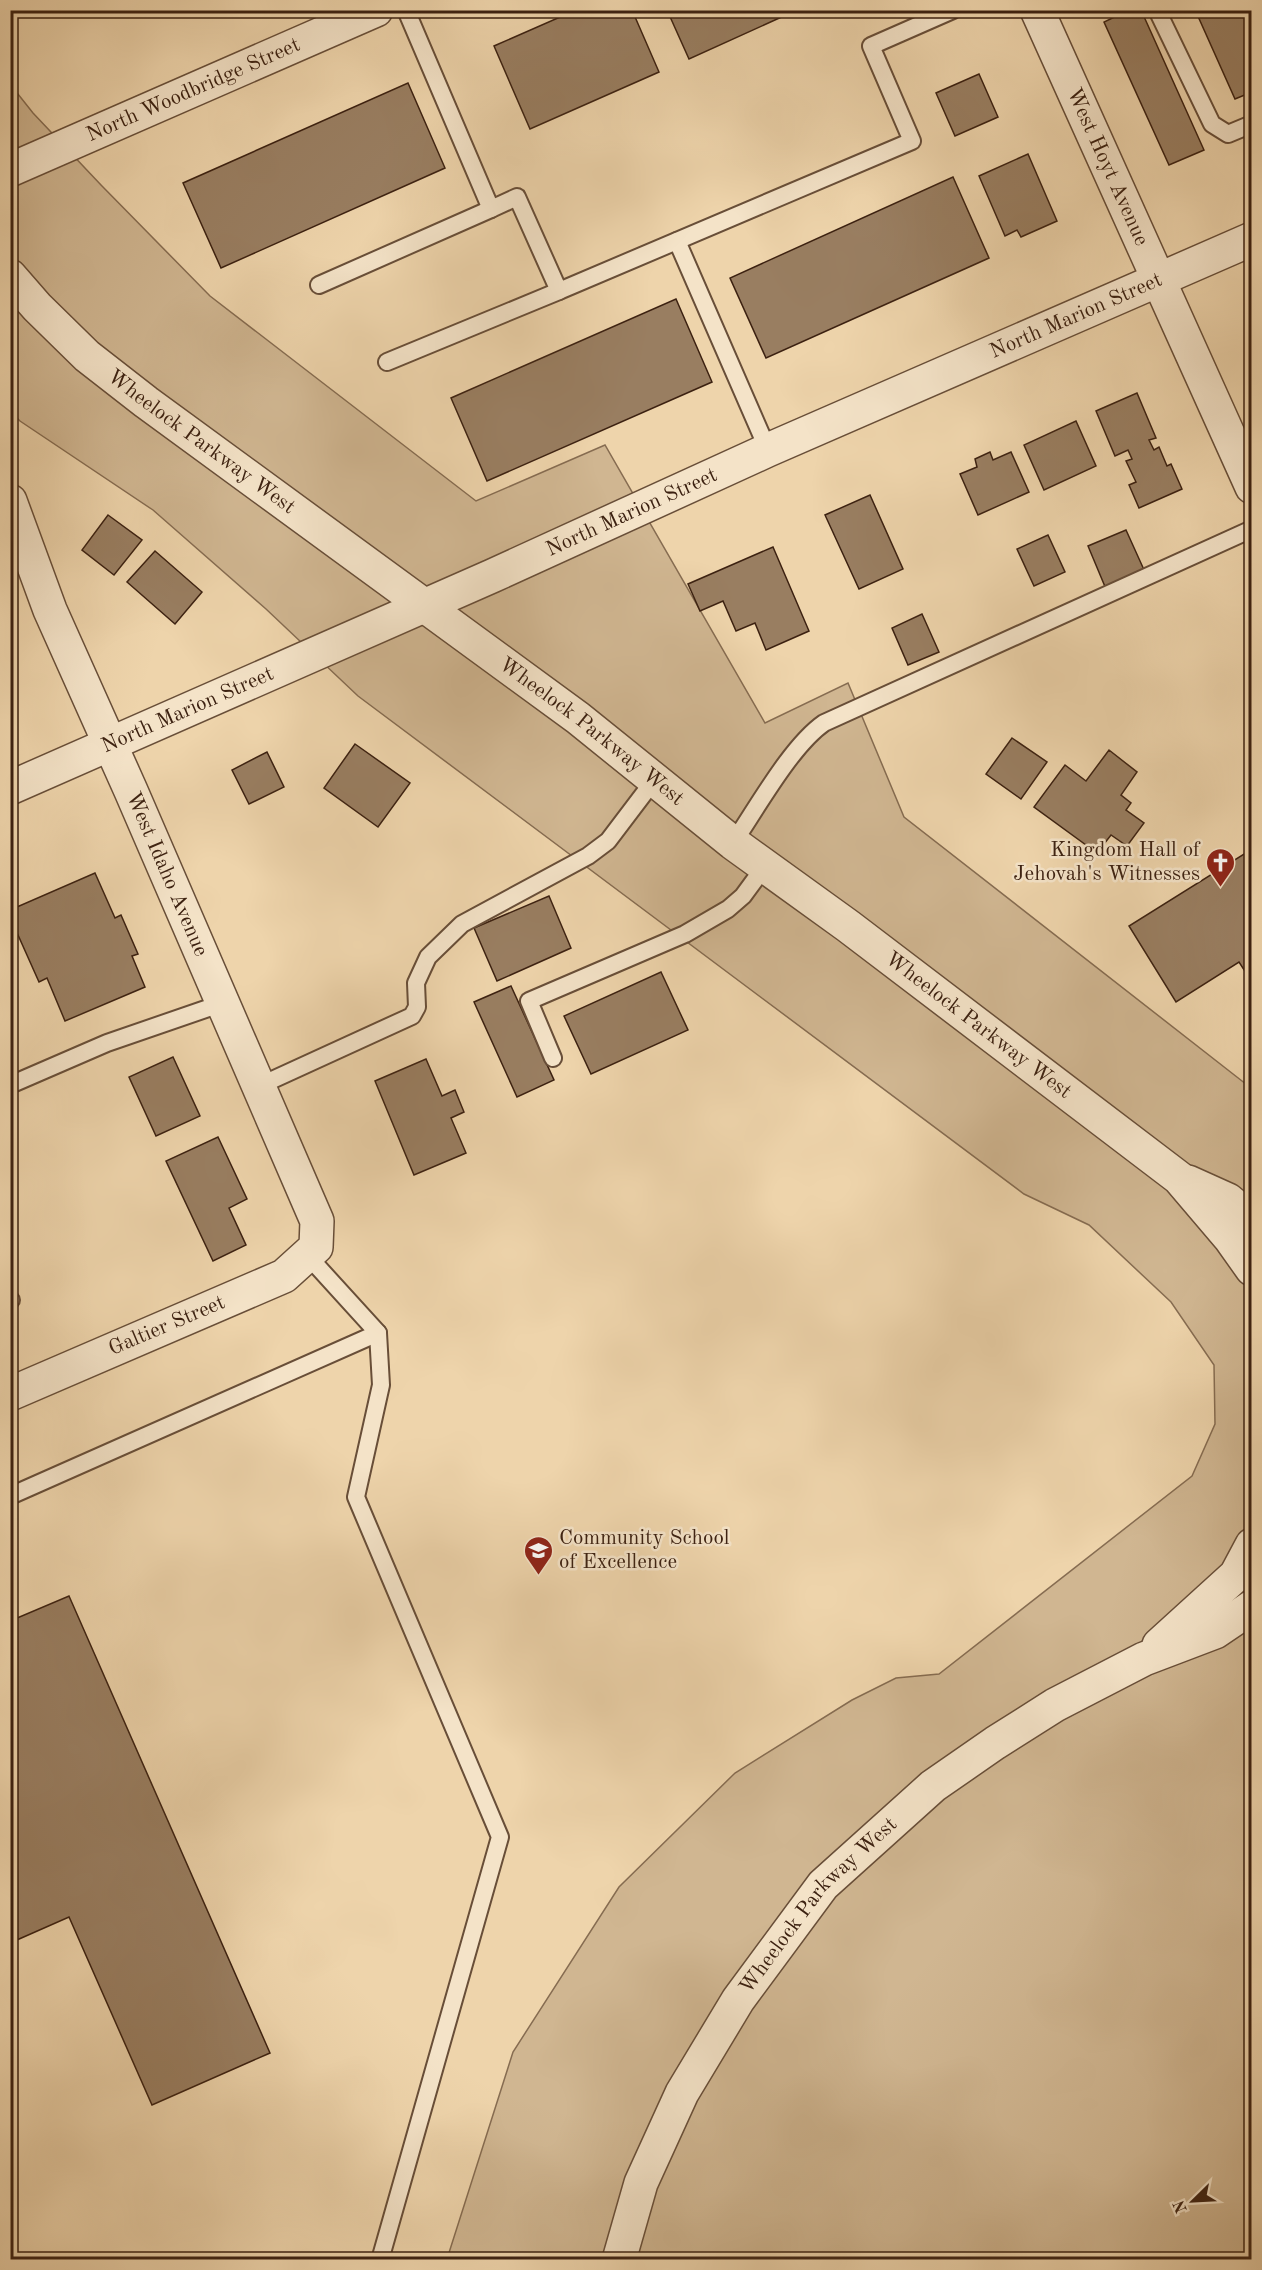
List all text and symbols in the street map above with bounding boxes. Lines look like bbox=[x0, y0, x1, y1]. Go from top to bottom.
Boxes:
street label: North Woodbridge Street bbox=[83, 34, 303, 146]
street label: West Hoyt Avenue bbox=[1063, 85, 1152, 249]
street label: North Marion Street bbox=[987, 269, 1165, 362]
street label: Wheelock Parkway West bbox=[103, 366, 299, 518]
street label: North Marion Street bbox=[543, 464, 720, 560]
street label: Wheelock Parkway West bbox=[495, 653, 688, 810]
street label: North Marion Street bbox=[98, 663, 277, 757]
street label: West Idaho Avenue bbox=[122, 789, 212, 959]
place label: Kingdom Hall of Jehovah's Witnesses bbox=[1013, 840, 1201, 885]
church icon: Kingdom Hall of Jehovah's Witnesses bbox=[1205, 846, 1237, 888]
street label: Wheelock Parkway West bbox=[881, 948, 1075, 1103]
street label: Galtier Street bbox=[106, 1292, 228, 1360]
place label: Community School of Excellence bbox=[559, 1528, 730, 1573]
school or university icon: Community School of Excellence bbox=[522, 1534, 554, 1576]
street label: Wheelock Parkway West bbox=[736, 1813, 901, 1998]
north arrow bbox=[1163, 2171, 1223, 2231]
text: N bbox=[1171, 2197, 1191, 2215]

